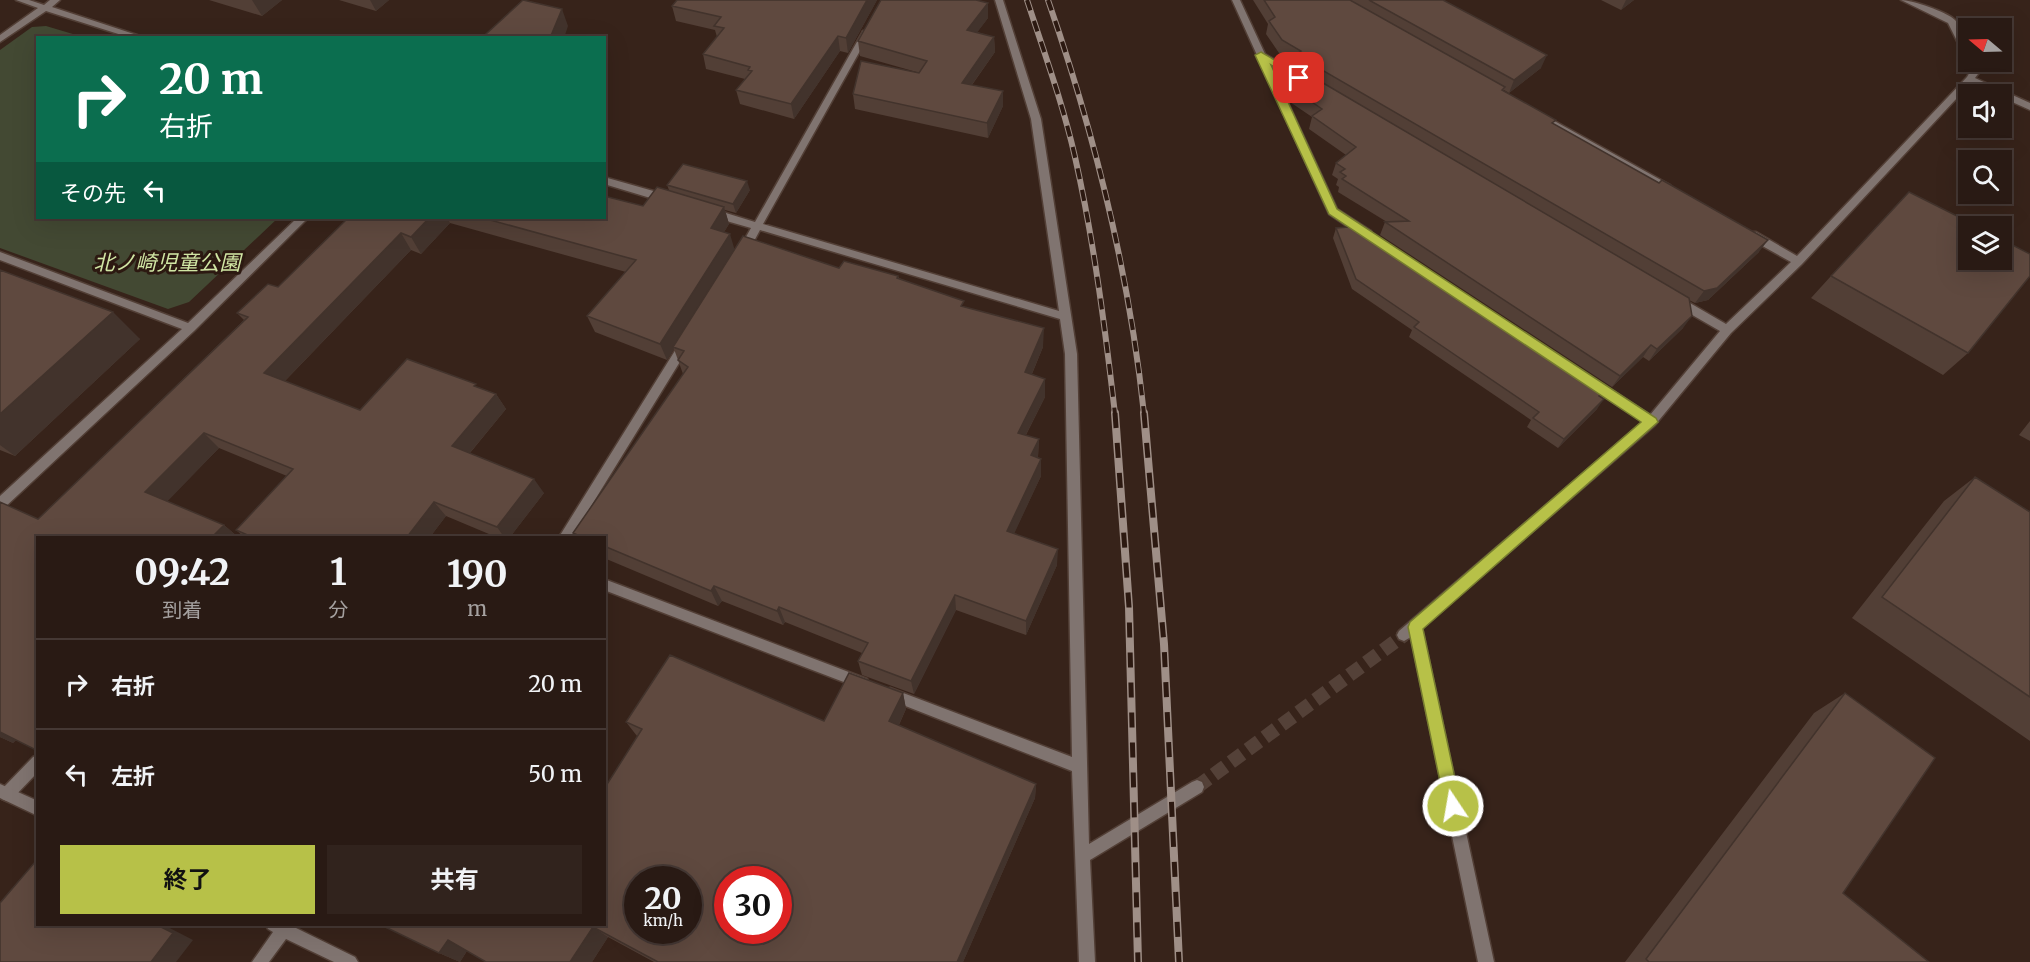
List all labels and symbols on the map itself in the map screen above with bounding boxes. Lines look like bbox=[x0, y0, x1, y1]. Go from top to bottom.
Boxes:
north arrow bbox=[1958, 18, 2012, 72]
pin bbox=[1273, 52, 1324, 103]
park label: 北ノ崎児童公園 bbox=[94, 249, 243, 276]
position arrow bbox=[1421, 774, 1485, 838]
speed limit sign: 30 bbox=[714, 866, 792, 944]

